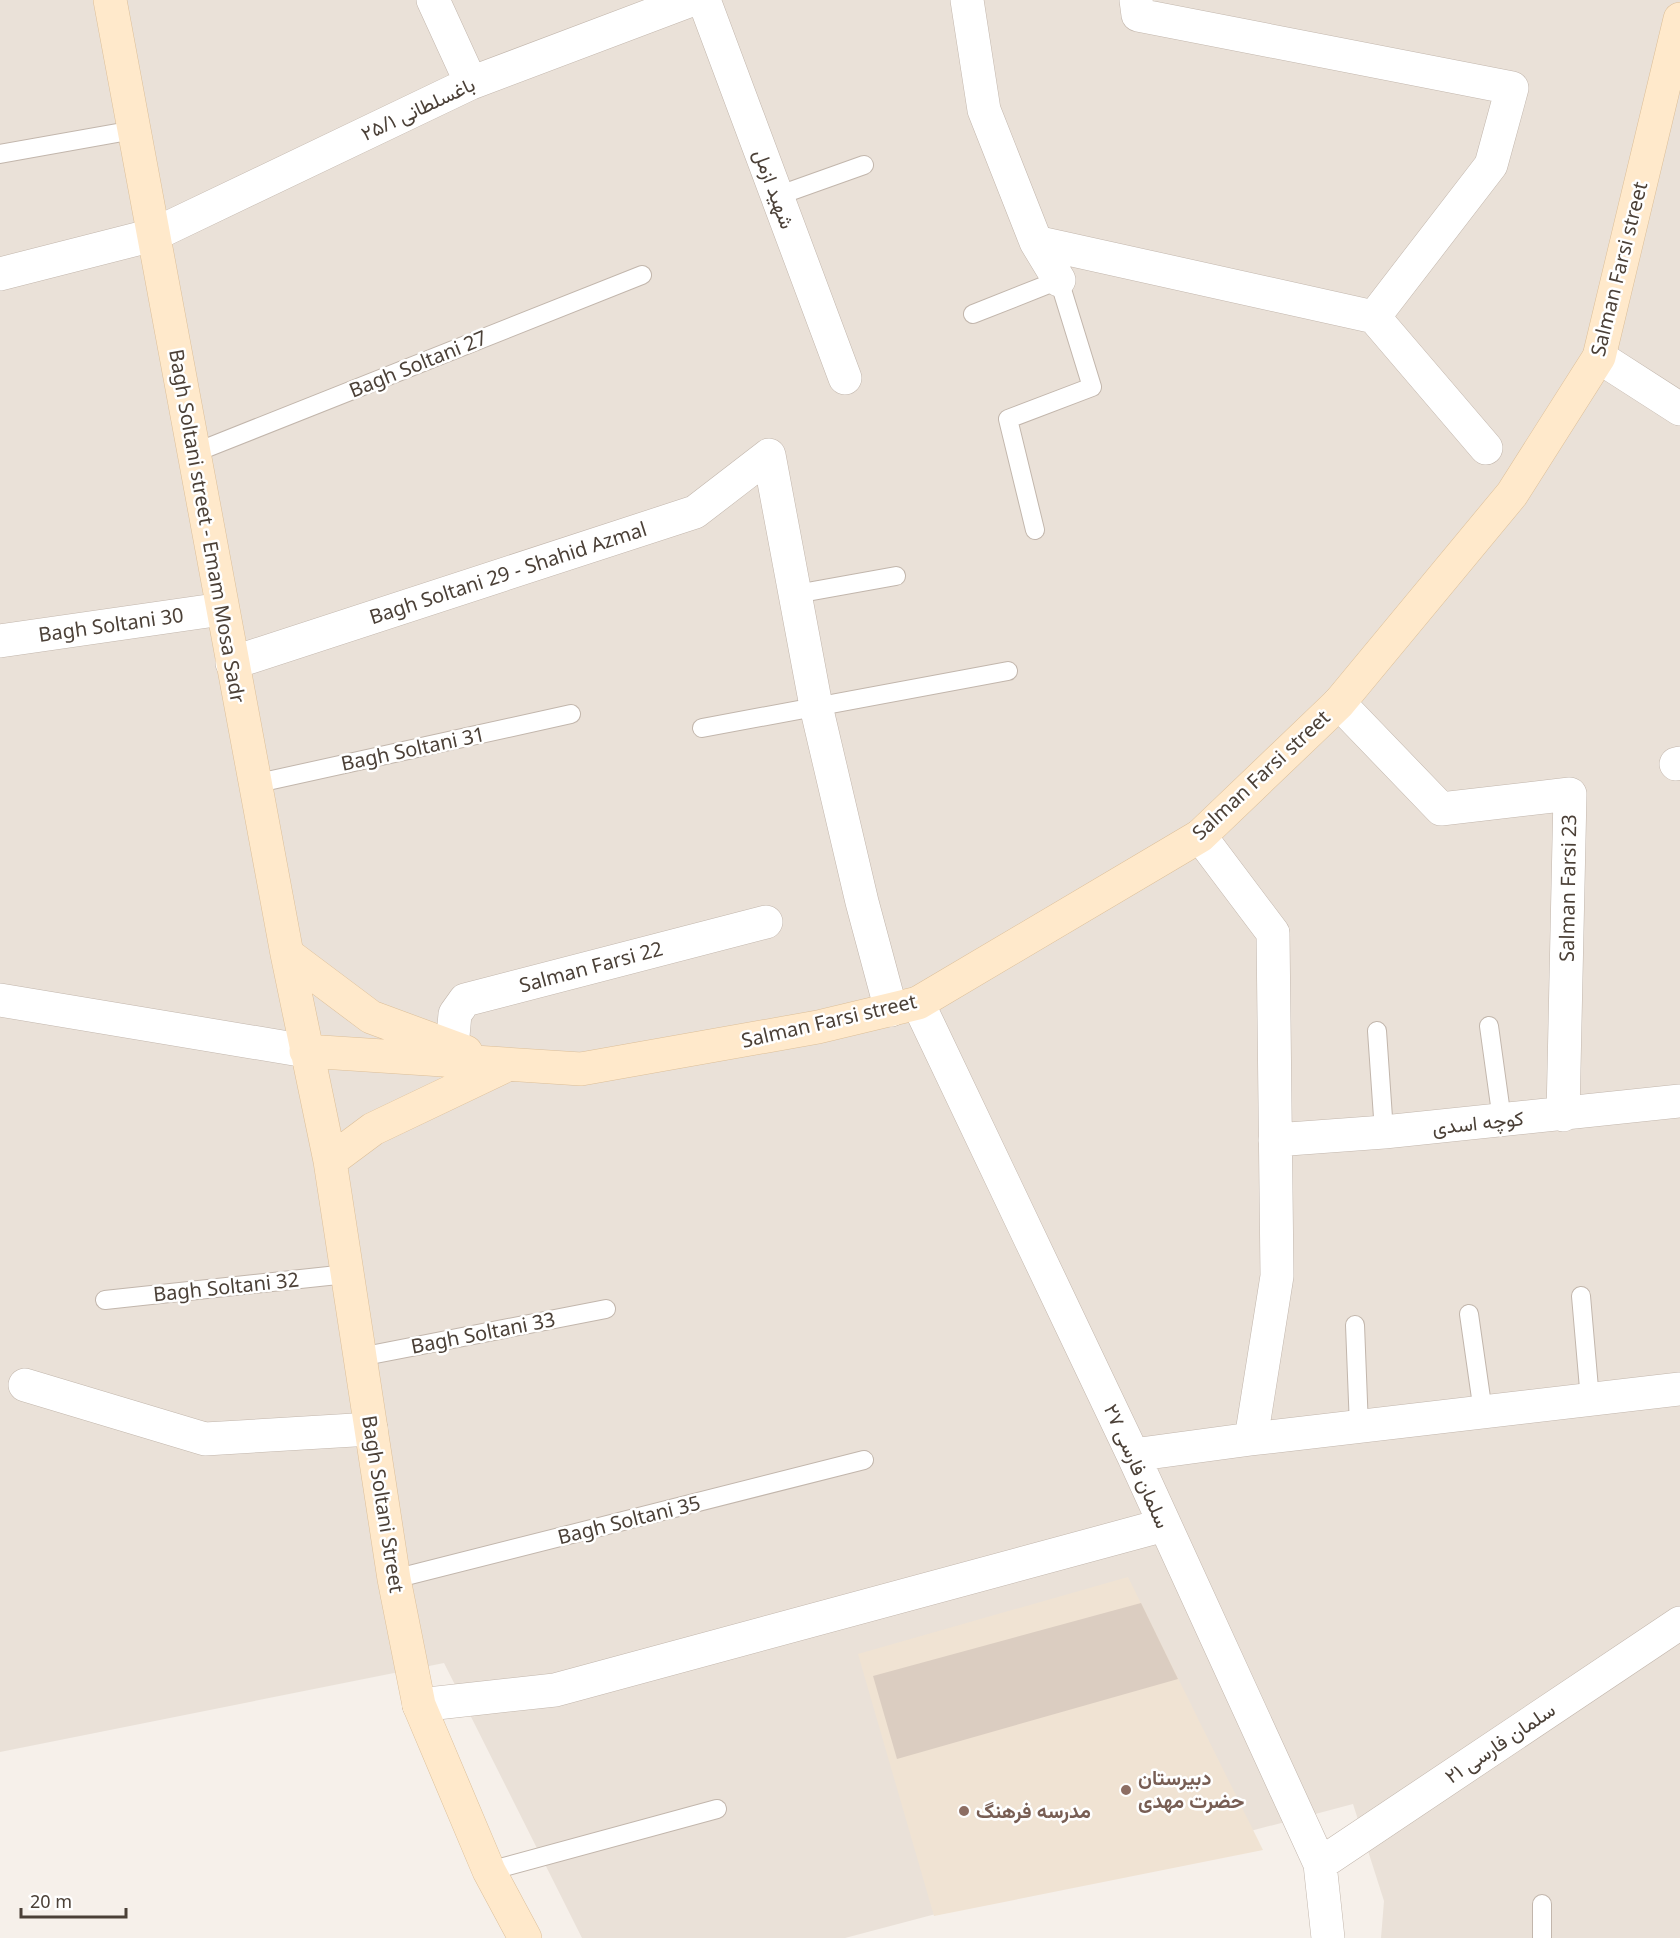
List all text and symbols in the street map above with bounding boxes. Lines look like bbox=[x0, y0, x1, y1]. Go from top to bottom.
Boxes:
street label: باغسلطانی ۲۵/۱ bbox=[356, 70, 479, 147]
street label: شهید ازمل bbox=[748, 145, 801, 232]
street label: Salman Farsi street bbox=[1584, 179, 1653, 359]
street label: Bagh Soltani 27 bbox=[345, 324, 491, 403]
street label: Bagh Soltani street - Emam Mosa Sadr bbox=[163, 347, 252, 705]
street label: Bagh Soltani 29 - Shahid Azmal bbox=[366, 515, 650, 630]
street label: Bagh Soltani 30 bbox=[37, 601, 185, 648]
street label: Salman Farsi street bbox=[1186, 704, 1335, 846]
street label: Bagh Soltani 31 bbox=[339, 720, 487, 777]
street label: Salman Farsi 23 bbox=[1553, 814, 1582, 962]
street label: Salman Farsi 22 bbox=[516, 934, 666, 999]
street label: Salman Farsi street bbox=[739, 987, 919, 1054]
street label: کوچه اسدی bbox=[1431, 1104, 1525, 1142]
street label: Bagh Soltani 32 bbox=[152, 1265, 300, 1308]
street label: Bagh Soltani 33 bbox=[408, 1305, 557, 1360]
street label: سلمان فارسی ۲۷ bbox=[1098, 1399, 1177, 1532]
street label: Bagh Soltani Street bbox=[356, 1413, 411, 1595]
street label: Bagh Soltani 35 bbox=[555, 1489, 703, 1550]
street label: سلمان فارسی ۲۱ bbox=[1439, 1696, 1560, 1789]
place label: دبیرستان حضرت مهدی bbox=[1138, 1764, 1244, 1814]
marker: دبیرستان حضرت مهدی bbox=[1119, 1783, 1133, 1797]
place label: مدرسه فرهنگ bbox=[976, 1797, 1091, 1824]
marker: مدرسه فرهنگ bbox=[957, 1804, 971, 1818]
scale bar bbox=[21, 1881, 126, 1919]
text: 20 m bbox=[30, 1889, 72, 1913]

